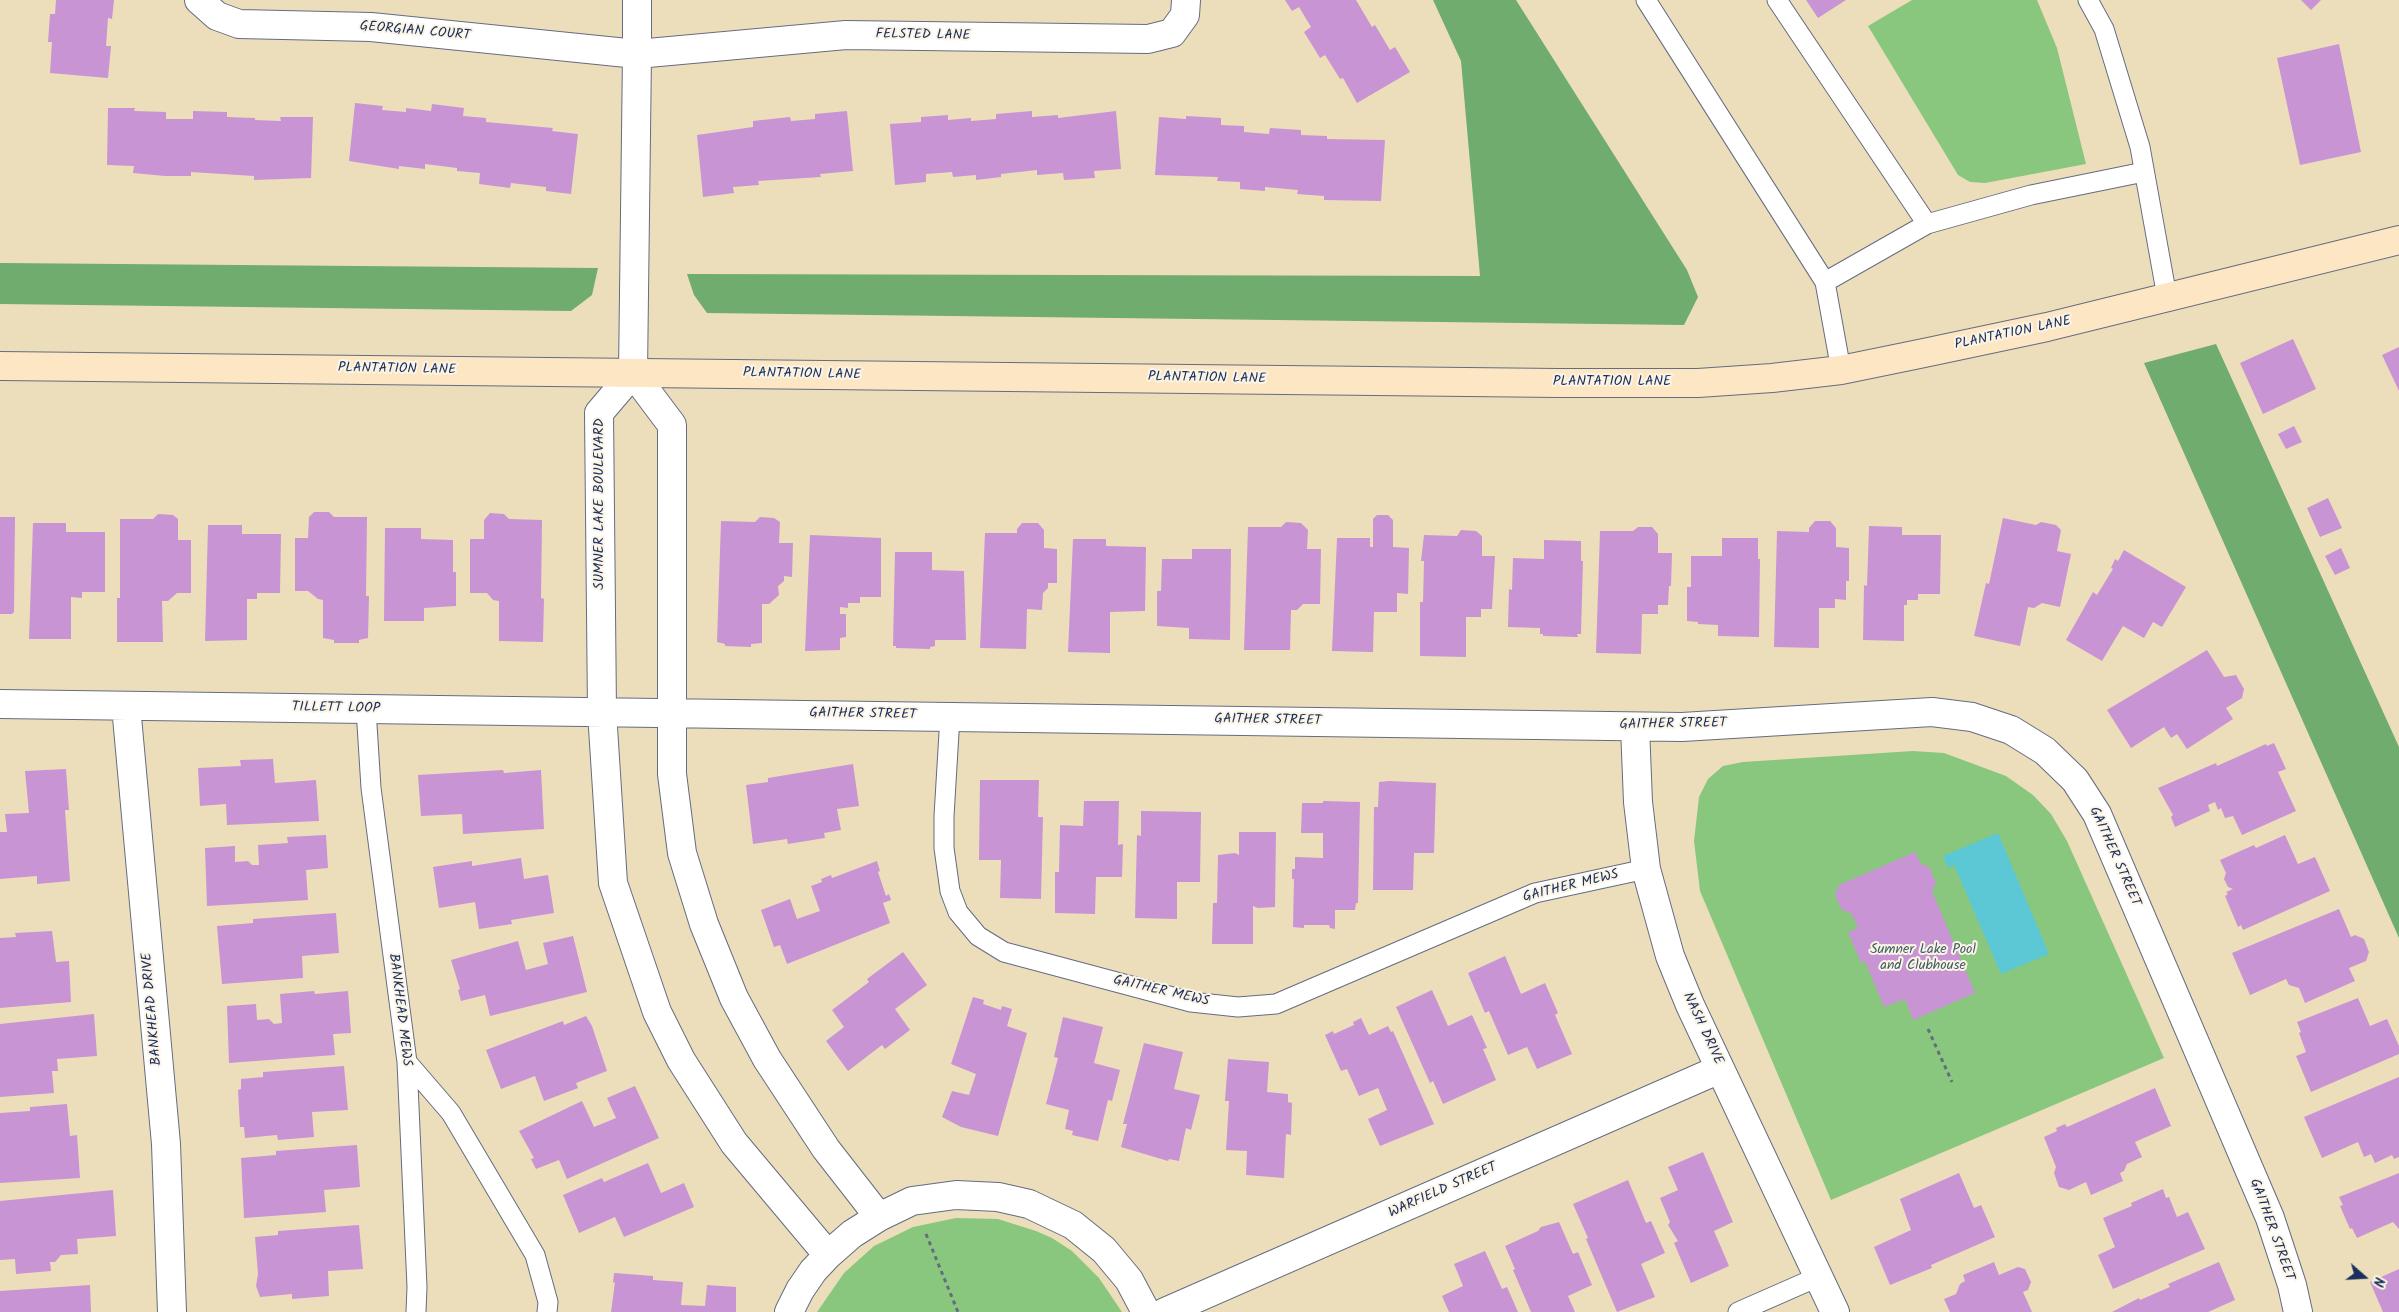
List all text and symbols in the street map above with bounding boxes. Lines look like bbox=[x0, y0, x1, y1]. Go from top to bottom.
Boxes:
street label: GEORGIAN COURT bbox=[359, 19, 471, 45]
street label: FELSTED LANE bbox=[875, 27, 971, 45]
street label: PLANTATION LANE bbox=[1953, 313, 2073, 355]
street label: PLANTATION LANE bbox=[338, 361, 456, 379]
street label: PLANTATION LANE bbox=[743, 366, 861, 384]
street label: PLANTATION LANE bbox=[1148, 370, 1266, 388]
street label: PLANTATION LANE bbox=[1553, 375, 1671, 391]
street label: SUMNER LAKE BOULEVARD bbox=[593, 418, 609, 590]
street label: TILLETT LOOP bbox=[292, 700, 380, 718]
street label: GAITHER STREET bbox=[809, 706, 917, 724]
street label: GAITHER STREET bbox=[1214, 712, 1322, 730]
street label: GAITHER STREET bbox=[1619, 716, 1727, 734]
street label: GAITHER STREET bbox=[2085, 805, 2143, 909]
street label: GAITHER MEWS bbox=[1521, 867, 1621, 907]
park label: Sumner Lake Pool and Clubhouse bbox=[1870, 943, 1976, 976]
street label: BANKHEAD DRIVE bbox=[140, 952, 166, 1066]
street label: BANKHEAD MEWS bbox=[384, 953, 414, 1067]
street label: GAITHER MEWS bbox=[1111, 973, 1211, 1011]
street label: NASH DRIVE bbox=[1678, 990, 1726, 1068]
street label: WARFIELD STREET bbox=[1386, 1160, 1500, 1222]
street label: GAITHER STREET bbox=[2245, 1177, 2297, 1283]
north arrow bbox=[2339, 1252, 2389, 1302]
text: N bbox=[2366, 1274, 2390, 1290]

